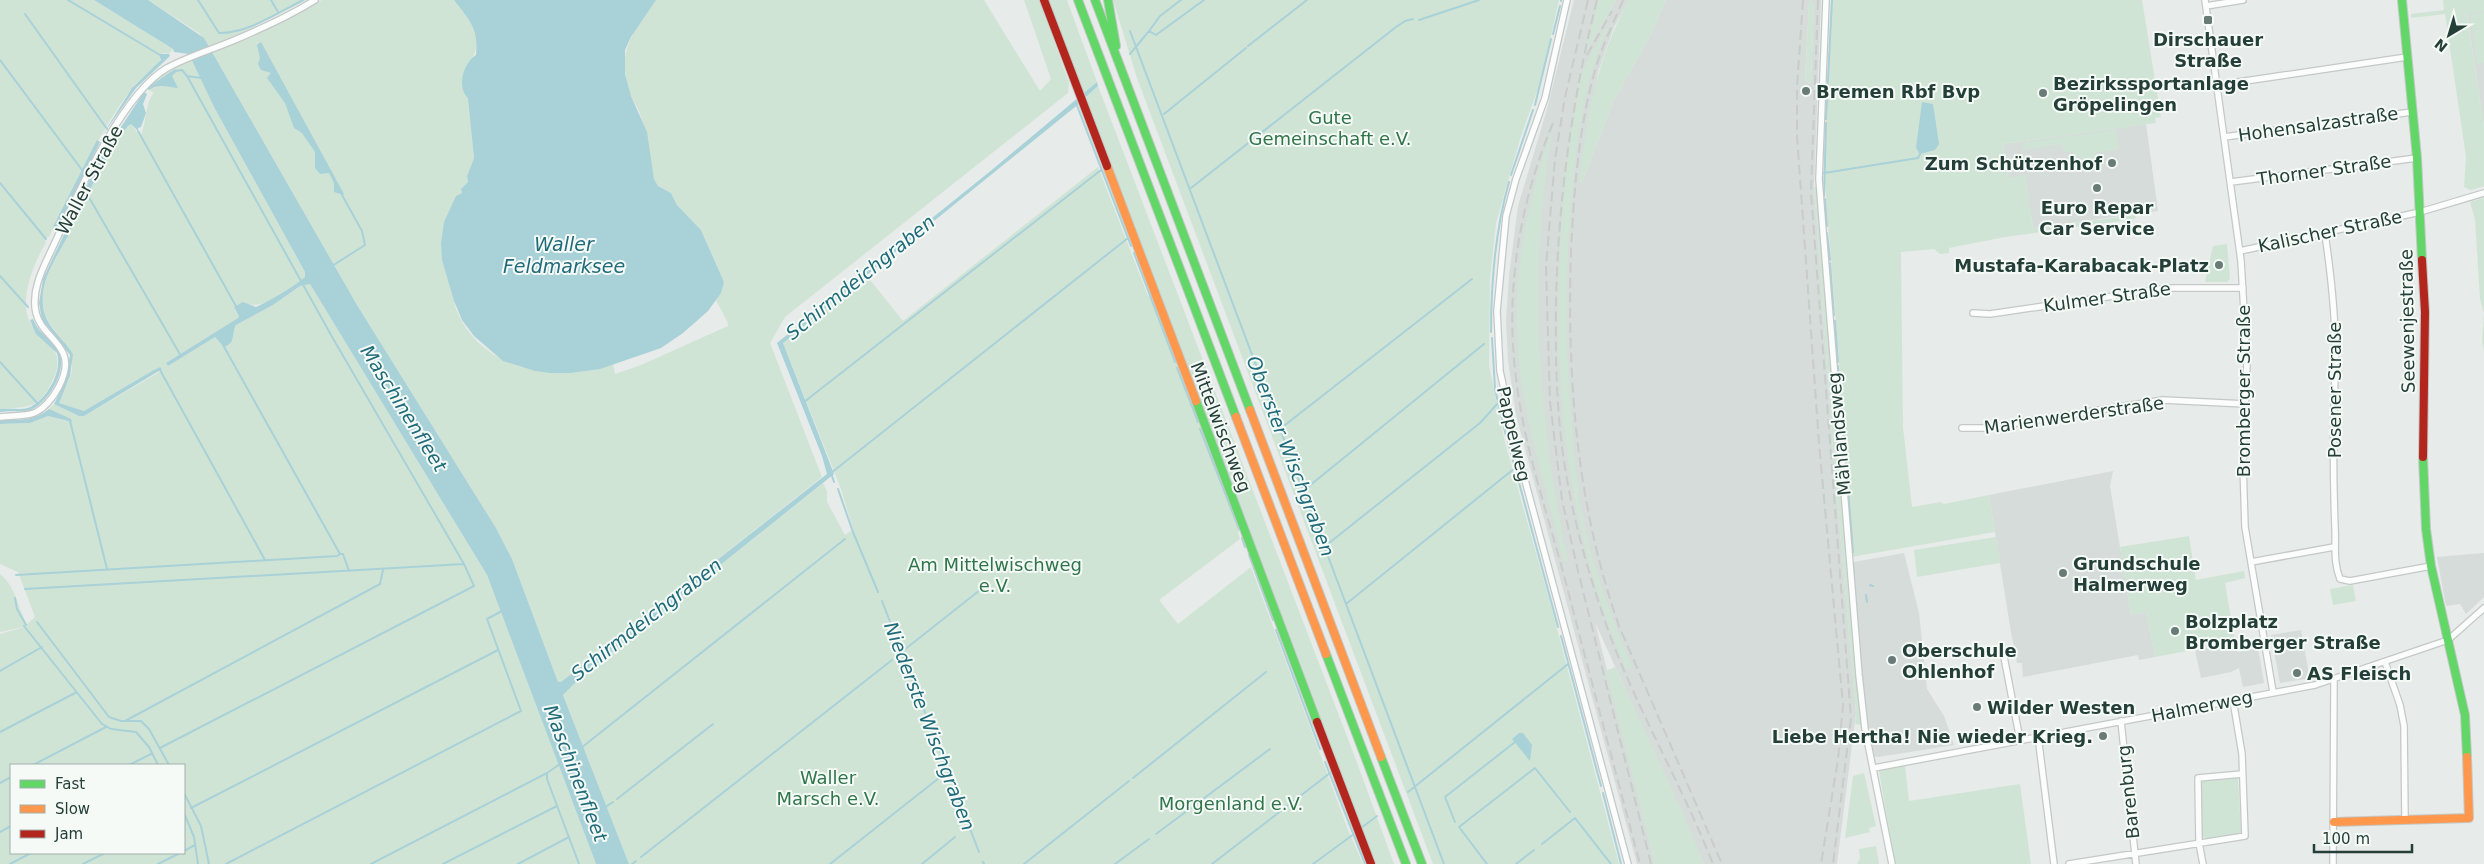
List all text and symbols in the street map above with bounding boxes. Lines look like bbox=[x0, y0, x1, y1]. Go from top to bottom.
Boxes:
north arrow bbox=[2424, 10, 2474, 60]
marker: Dirschauer Straße bbox=[2202, 14, 2214, 26]
place label: Dirschauer Straße bbox=[2153, 29, 2263, 71]
text: N bbox=[2431, 35, 2451, 55]
place label: Bezirkssportanlage Gröpelingen bbox=[2053, 73, 2249, 115]
place label: Bremen Rbf Bvp bbox=[1816, 81, 1980, 102]
marker: Bremen Rbf Bvp bbox=[1800, 85, 1812, 97]
marker: Bezirkssportanlage Gröpelingen bbox=[2037, 87, 2049, 99]
street label: Hohensalzastraße bbox=[2237, 102, 2399, 146]
park label: Gute Gemeinschaft e.V. bbox=[1248, 107, 1412, 149]
street label: Waller Straße bbox=[51, 122, 127, 238]
street label: Thorner Straße bbox=[2254, 150, 2393, 190]
place label: Zum Schützenhof bbox=[1925, 153, 2102, 174]
marker: Zum Schützenhof bbox=[2106, 157, 2118, 169]
marker: Euro Repar Car Service bbox=[2091, 182, 2103, 194]
place label: Euro Repar Car Service bbox=[2039, 197, 2155, 239]
street label: Kalischer Straße bbox=[2256, 205, 2404, 257]
water label: Schirmdeichgraben bbox=[781, 210, 939, 344]
water label: Waller Feldmarksee bbox=[503, 233, 625, 277]
street label: Seewenjestraße bbox=[2395, 249, 2419, 393]
place label: Mustafa-Karabacak-Platz bbox=[1954, 255, 2209, 276]
marker: Mustafa-Karabacak-Platz bbox=[2213, 259, 2225, 271]
street label: Kulmer Straße bbox=[2042, 278, 2172, 316]
street label: Bromberger Straße bbox=[2233, 305, 2254, 477]
street label: Posener Straße bbox=[2324, 322, 2345, 458]
water label: Maschinenfleet bbox=[356, 341, 452, 476]
water label: Oberster Wischgraben bbox=[1243, 353, 1339, 559]
street label: Mittelwischweg bbox=[1186, 359, 1256, 495]
street label: Mählandsweg bbox=[1823, 372, 1855, 496]
street label: Pappelweg bbox=[1493, 384, 1535, 484]
street label: Marienwerderstraße bbox=[1983, 392, 2165, 438]
water label: Schirmdeichgraben bbox=[566, 553, 726, 685]
place label: Grundschule Halmerweg bbox=[2073, 553, 2201, 595]
park label: Am Mittelwischweg e.V. bbox=[908, 554, 1082, 596]
marker: Grundschule Halmerweg bbox=[2057, 567, 2069, 579]
place label: Bolzplatz Bromberger Straße bbox=[2185, 611, 2381, 653]
water label: Niederste Wischgraben bbox=[880, 619, 980, 833]
marker: Bolzplatz Bromberger Straße bbox=[2169, 625, 2181, 637]
place label: Oberschule Ohlenhof bbox=[1902, 640, 2017, 682]
marker: Oberschule Ohlenhof bbox=[1886, 654, 1898, 666]
place label: AS Fleisch bbox=[2307, 663, 2411, 684]
marker: AS Fleisch bbox=[2291, 667, 2303, 679]
street label: Halmerweg bbox=[2150, 686, 2254, 726]
place label: Wilder Westen bbox=[1987, 697, 2135, 718]
marker: Wilder Westen bbox=[1971, 701, 1983, 713]
water label: Maschinenfleet bbox=[540, 702, 613, 846]
place label: Liebe Hertha! Nie wieder Krieg. bbox=[1772, 726, 2093, 747]
marker: Liebe Hertha! Nie wieder Krieg. bbox=[2097, 730, 2109, 742]
street label: Barenburg bbox=[2113, 744, 2143, 840]
legend bbox=[10, 764, 185, 854]
park label: Waller Marsch e.V. bbox=[777, 767, 879, 809]
text: Fast bbox=[55, 775, 85, 793]
park label: Morgenland e.V. bbox=[1159, 793, 1303, 814]
text: Slow bbox=[55, 800, 90, 818]
scale bar bbox=[2314, 822, 2412, 854]
text: Jam bbox=[54, 825, 83, 843]
text: 100 m bbox=[2322, 830, 2370, 848]

